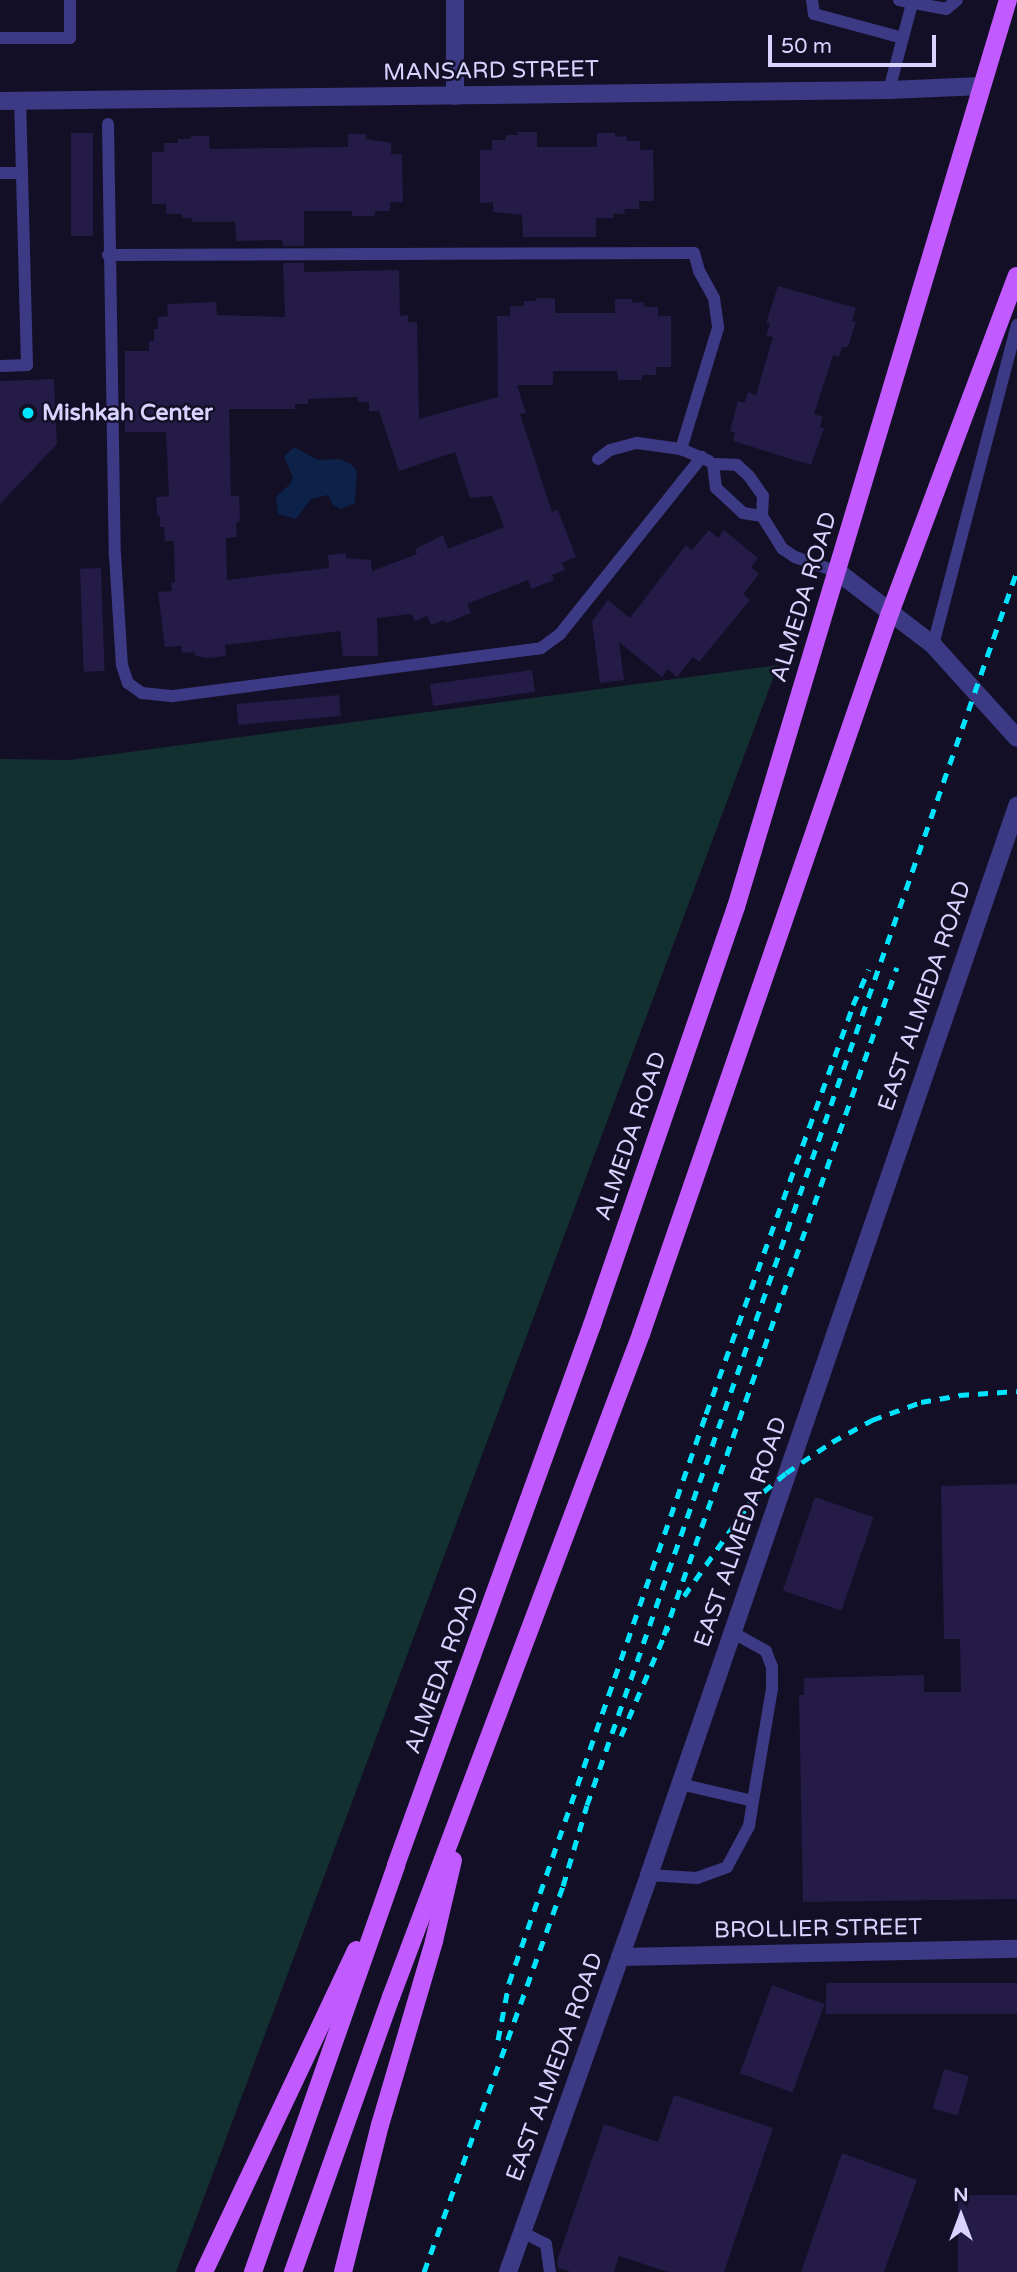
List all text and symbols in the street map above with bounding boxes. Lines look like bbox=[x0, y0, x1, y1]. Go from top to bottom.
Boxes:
scale bar bbox=[772, 21, 940, 65]
text: 50 m bbox=[781, 34, 832, 59]
street label: MANSARD STREET bbox=[383, 55, 599, 87]
place label: Mishkah Center bbox=[42, 399, 213, 427]
marker: Mishkah Center bbox=[20, 405, 36, 421]
street label: ALMEDA ROAD bbox=[765, 509, 843, 685]
street label: EAST ALMEDA ROAD bbox=[873, 877, 977, 1115]
street label: ALMEDA ROAD bbox=[589, 1048, 673, 1224]
street label: EAST ALMEDA ROAD bbox=[689, 1413, 793, 1651]
street label: ALMEDA ROAD bbox=[399, 1582, 485, 1758]
street label: BROLLIER STREET bbox=[714, 1913, 922, 1945]
street label: EAST ALMEDA ROAD bbox=[501, 1949, 609, 2185]
north arrow bbox=[926, 2181, 996, 2251]
text: N bbox=[953, 2184, 969, 2206]

